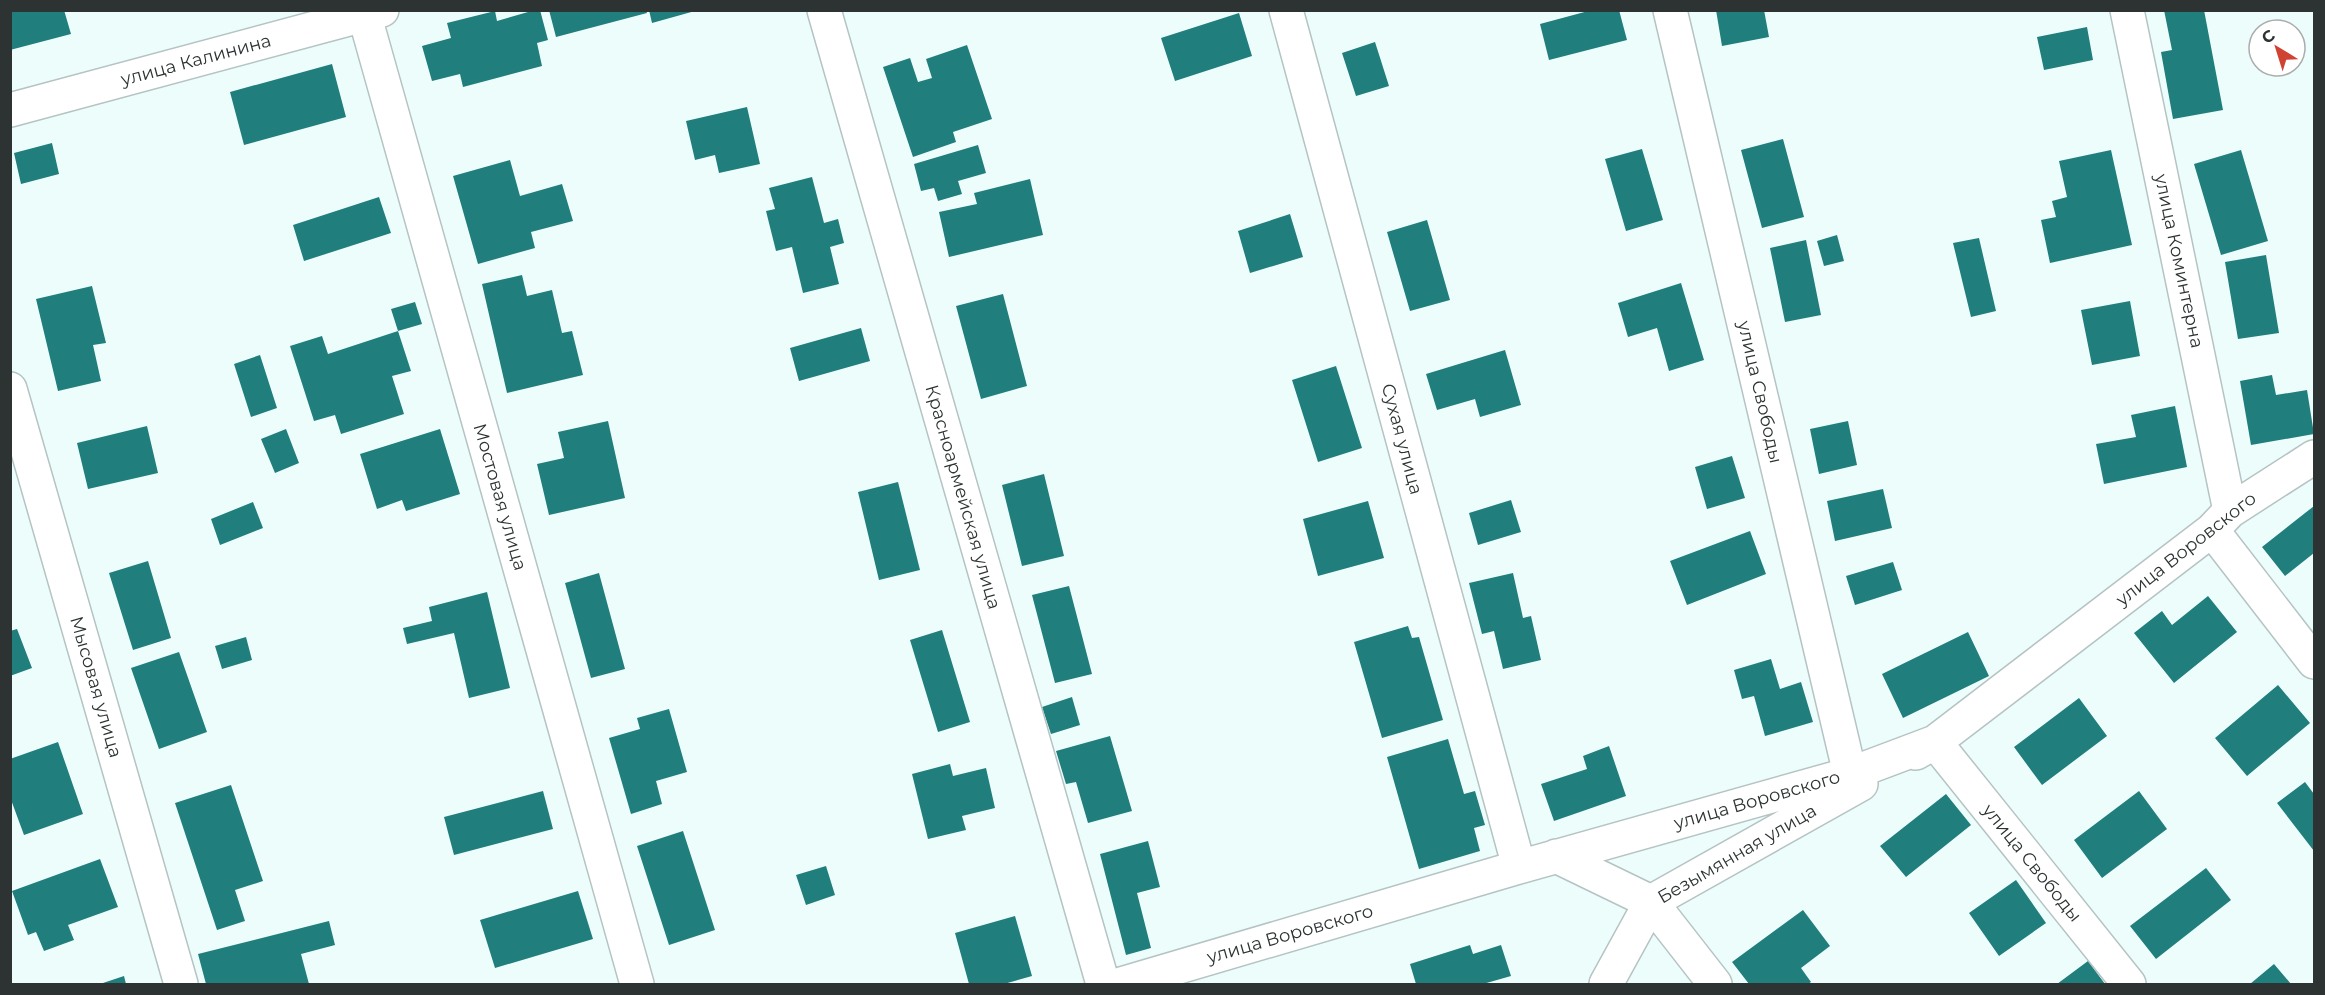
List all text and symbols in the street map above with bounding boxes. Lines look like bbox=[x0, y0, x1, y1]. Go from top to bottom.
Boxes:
north arrow bbox=[2247, 18, 2307, 78]
text: С bbox=[2258, 25, 2279, 48]
street label: улица Калинина bbox=[117, 29, 274, 91]
street label: улица Коминтерна bbox=[2150, 171, 2208, 350]
street label: улица Свободы bbox=[1733, 318, 1787, 465]
street label: Сухая улица bbox=[1377, 381, 1427, 497]
street label: Красноармейская улица bbox=[920, 382, 1006, 612]
street label: Мостовая улица bbox=[469, 421, 531, 573]
street label: улица Воровского bbox=[2111, 487, 2260, 611]
street label: Мысовая улица bbox=[65, 614, 127, 760]
street label: улица Воровского bbox=[1670, 766, 1843, 835]
street label: улица Свободы bbox=[1977, 799, 2086, 926]
street label: Безымянная улица bbox=[1654, 800, 1820, 908]
street label: улица Воровского bbox=[1203, 900, 1376, 969]

